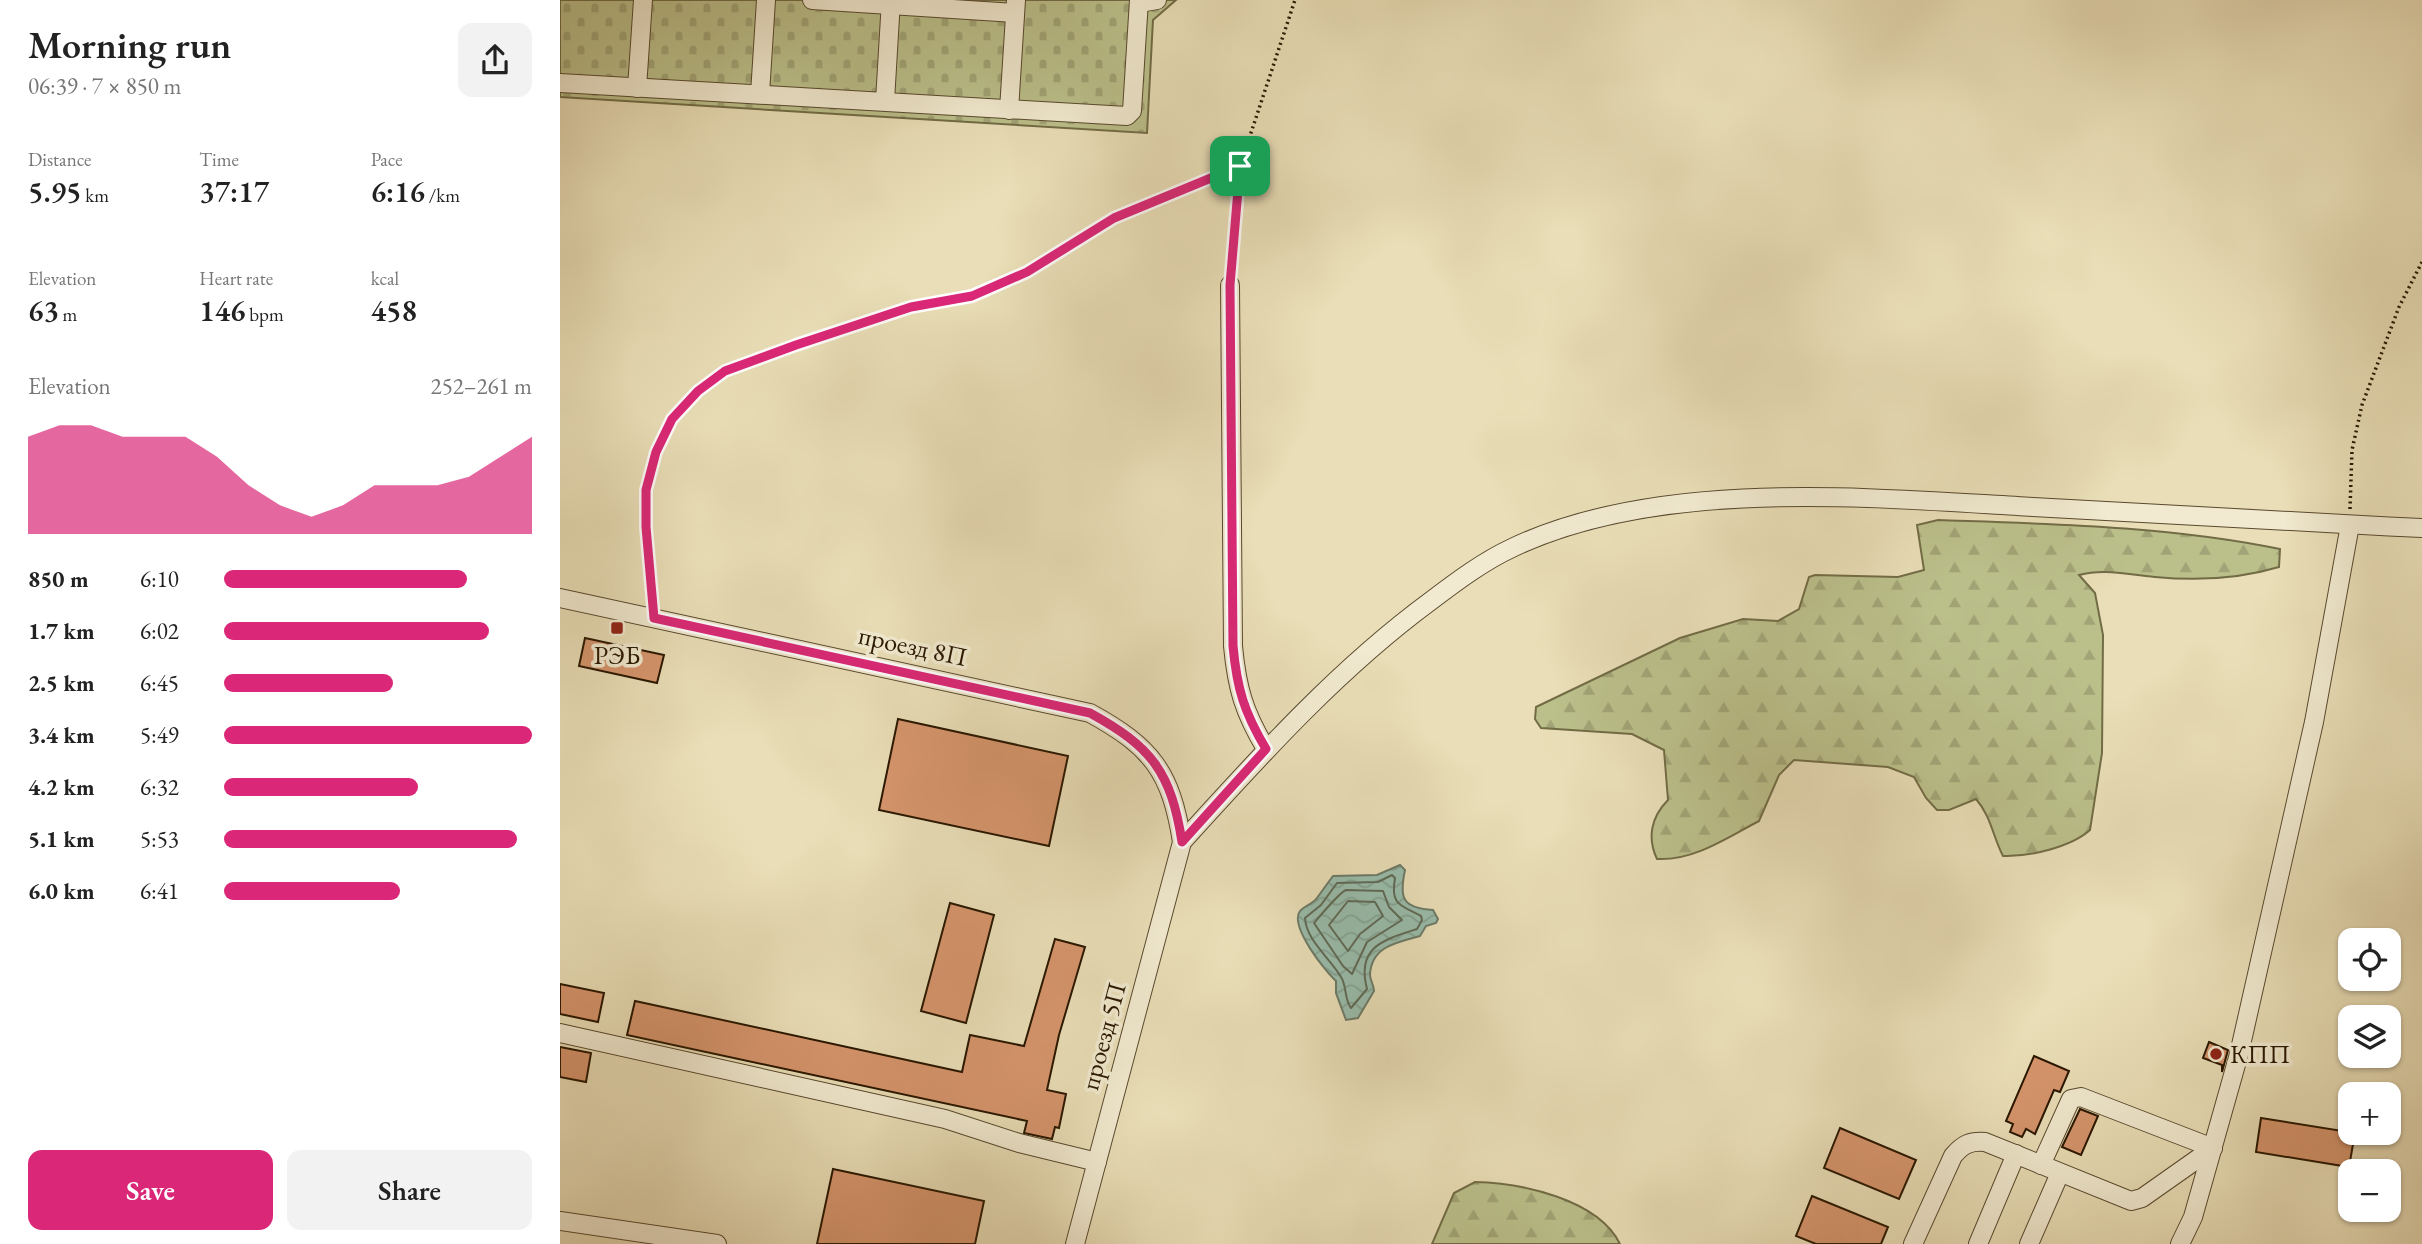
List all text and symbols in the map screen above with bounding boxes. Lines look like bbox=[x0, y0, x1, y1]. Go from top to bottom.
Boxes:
text: Morning run bbox=[28, 20, 231, 69]
button: share bbox=[458, 23, 532, 97]
text: 06:39 · 7 × 850 m bbox=[28, 71, 181, 101]
pin bbox=[1210, 136, 1270, 196]
text: Distance bbox=[28, 147, 91, 172]
text: Time bbox=[199, 147, 239, 172]
text: Pace bbox=[371, 147, 403, 172]
icon: arrive bbox=[1221, 147, 1259, 185]
text: 5.95 bbox=[28, 172, 81, 211]
text: 37:17 bbox=[199, 172, 269, 211]
text: 6:16 bbox=[371, 172, 425, 211]
text: km bbox=[81, 183, 109, 208]
text: /km bbox=[425, 183, 460, 208]
text: Elevation bbox=[28, 266, 96, 291]
text: Heart rate bbox=[199, 266, 273, 291]
text: kcal bbox=[371, 266, 399, 291]
text: 63 bbox=[28, 291, 59, 330]
text: 146 bbox=[199, 291, 246, 330]
text: 458 bbox=[371, 291, 417, 330]
text: m bbox=[59, 302, 77, 327]
text: bpm bbox=[246, 302, 284, 327]
text: Elevation bbox=[28, 371, 111, 401]
text: 252–261 m bbox=[431, 371, 532, 401]
text: 850 m bbox=[28, 564, 89, 594]
text: 6:10 bbox=[140, 564, 179, 594]
text: 1.7 km bbox=[28, 616, 95, 646]
text: 6:02 bbox=[140, 616, 179, 646]
street label: проезд 8П bbox=[856, 618, 970, 674]
marker: РЭБ bbox=[609, 620, 625, 636]
place label: РЭБ bbox=[594, 638, 640, 672]
text: 2.5 km bbox=[28, 668, 95, 698]
text: 6:45 bbox=[140, 668, 179, 698]
text: 3.4 km bbox=[28, 720, 95, 750]
text: 5:49 bbox=[140, 720, 179, 750]
text: 4.2 km bbox=[28, 772, 95, 802]
text: 6:32 bbox=[140, 772, 179, 802]
text: 5.1 km bbox=[28, 824, 95, 854]
text: 5:53 bbox=[140, 824, 179, 854]
text: 6.0 km bbox=[28, 876, 95, 906]
text: 6:41 bbox=[140, 876, 179, 906]
map controls bbox=[2338, 928, 2401, 1222]
button: locate bbox=[2338, 928, 2401, 991]
street label: проезд 5П bbox=[1072, 978, 1134, 1094]
button: layers bbox=[2338, 1005, 2401, 1068]
place label: КПП bbox=[2230, 1037, 2290, 1071]
marker: КПП bbox=[2208, 1046, 2224, 1062]
button: + bbox=[2338, 1082, 2401, 1145]
button: Save bbox=[28, 1150, 273, 1230]
button: Share bbox=[287, 1150, 532, 1230]
button: − bbox=[2338, 1159, 2401, 1222]

